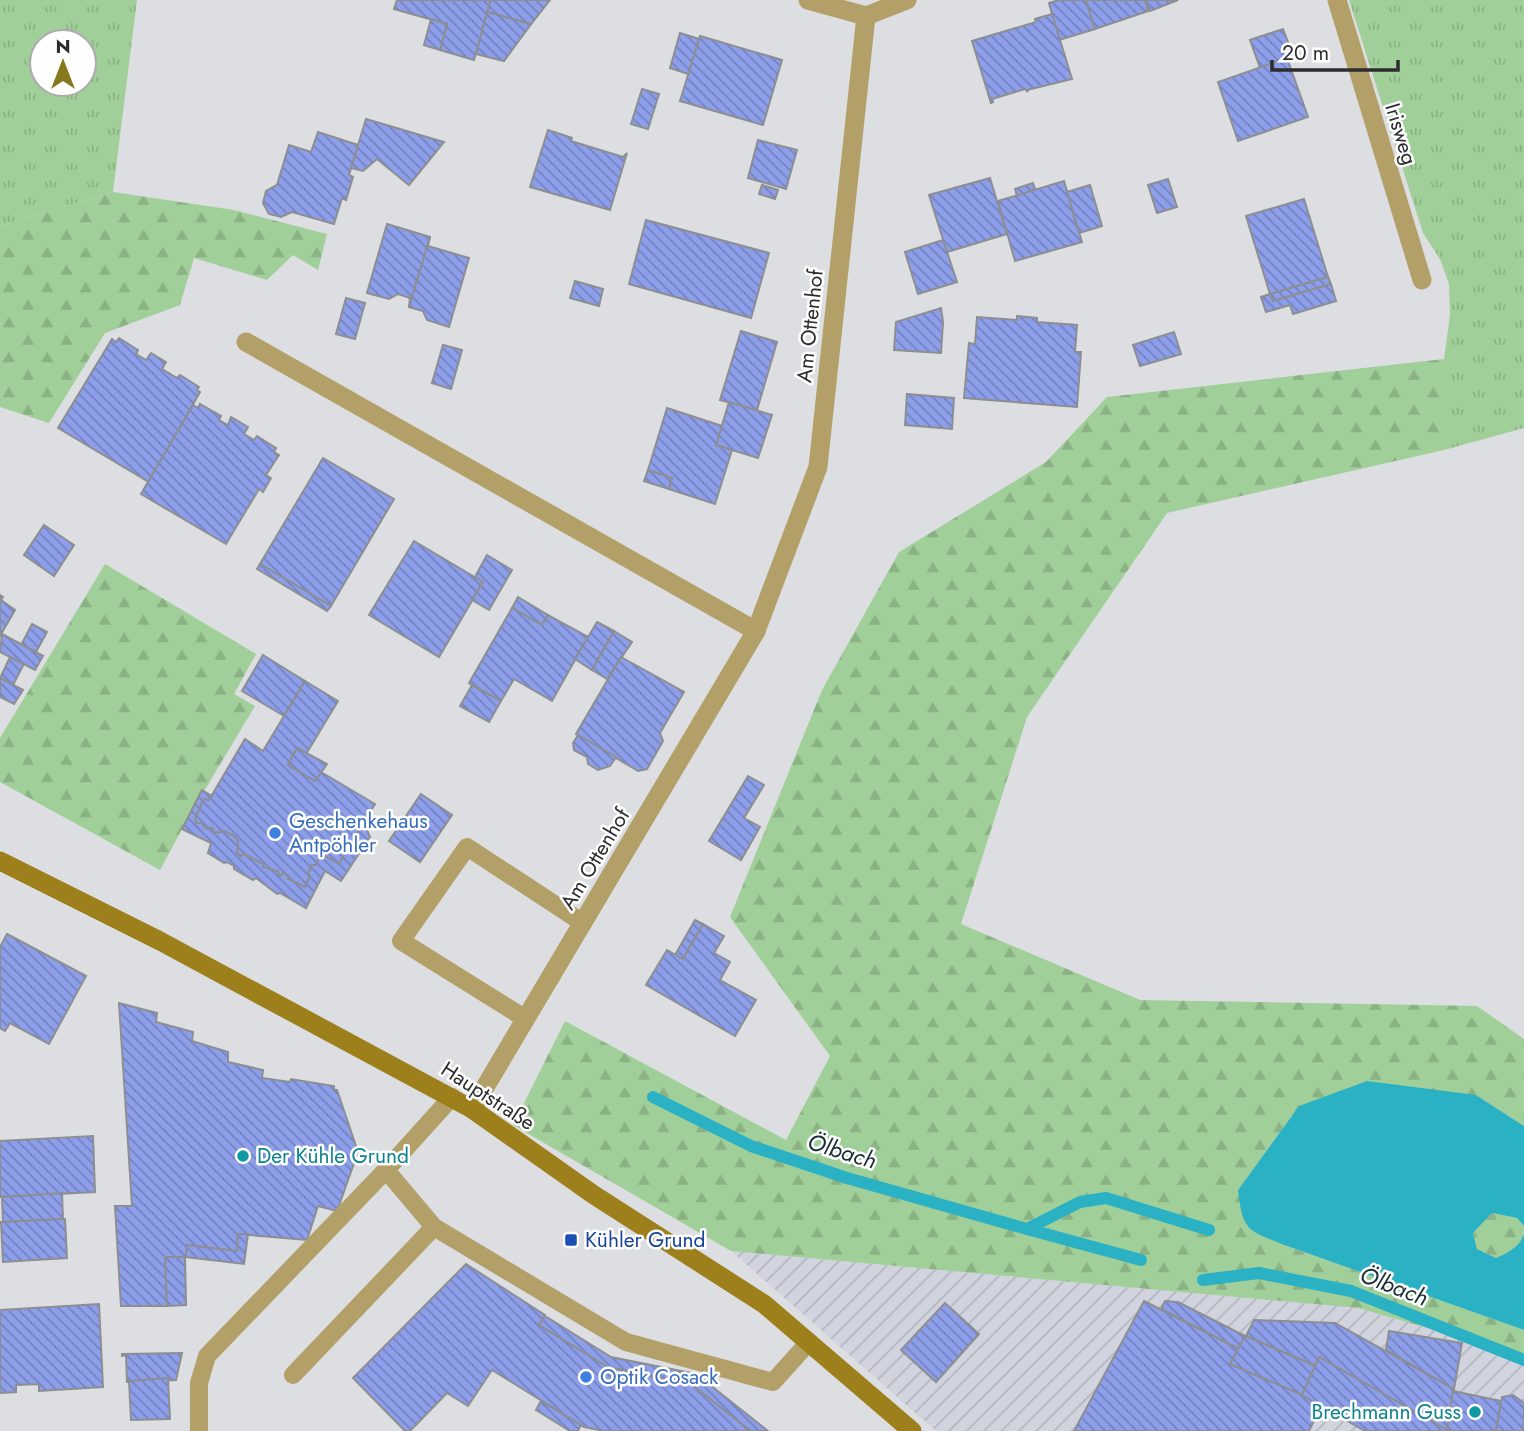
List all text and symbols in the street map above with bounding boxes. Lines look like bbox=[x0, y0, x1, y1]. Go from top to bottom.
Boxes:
north arrow bbox=[28, 28, 98, 98]
scale bar bbox=[1272, 28, 1398, 72]
text: N bbox=[55, 33, 71, 60]
text: 20 m bbox=[1282, 38, 1329, 68]
street label: Irisweg bbox=[1377, 100, 1425, 168]
street label: Am Ottenhof bbox=[789, 267, 831, 384]
street label: Am Ottenhof bbox=[553, 802, 638, 915]
place label: Geschenkehaus Antpöhler bbox=[289, 806, 428, 860]
marker: Geschenkehaus Antpöhler bbox=[267, 825, 283, 841]
street label: Hauptstraße bbox=[435, 1054, 541, 1138]
water label: Ölbach bbox=[803, 1124, 881, 1178]
place label: Der Kühle Grund bbox=[257, 1141, 409, 1171]
marker: Der Kühle Grund bbox=[235, 1148, 251, 1164]
place label: Kühler Grund bbox=[585, 1225, 706, 1255]
marker: Kühler Grund bbox=[563, 1232, 579, 1248]
water label: Ölbach bbox=[1355, 1257, 1433, 1315]
place label: Optik Cosack bbox=[600, 1362, 719, 1392]
marker: Optik Cosack bbox=[578, 1369, 594, 1385]
place label: Brechmann Guss bbox=[1311, 1397, 1461, 1427]
marker: Brechmann Guss bbox=[1467, 1404, 1483, 1420]

